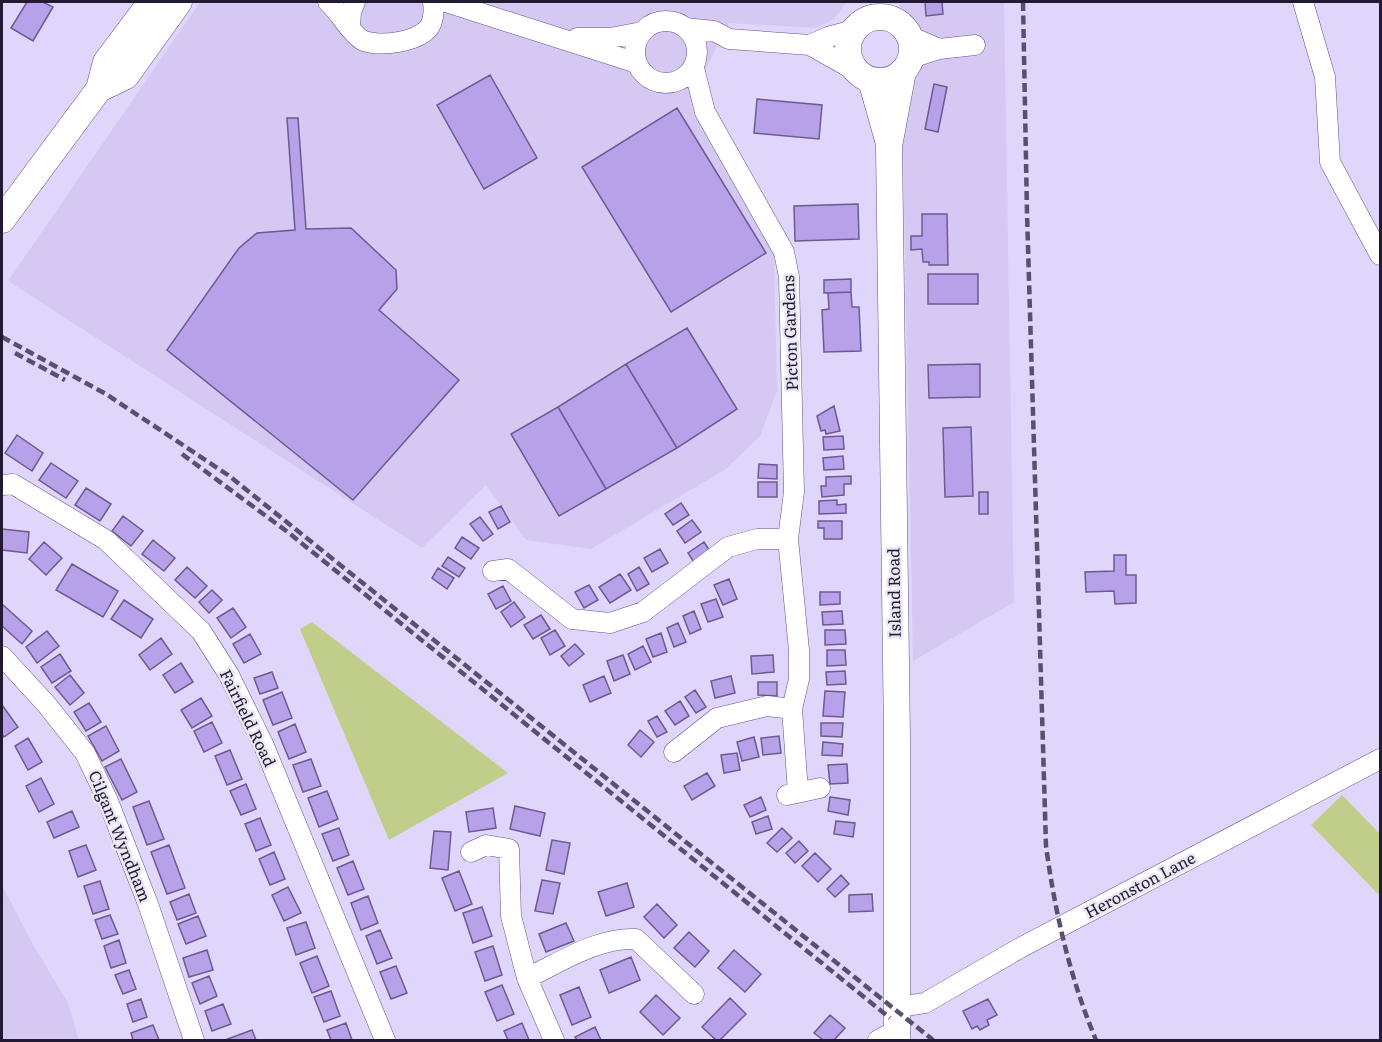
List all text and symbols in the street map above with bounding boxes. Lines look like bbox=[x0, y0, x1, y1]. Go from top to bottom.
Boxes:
street label: Picton Gardens bbox=[775, 275, 803, 391]
street label: Island Road bbox=[880, 548, 906, 638]
street label: Fairfield Road bbox=[215, 665, 283, 771]
street label: Cilgant Wyndham bbox=[84, 766, 158, 905]
street label: Heronston Lane bbox=[1080, 845, 1199, 923]

